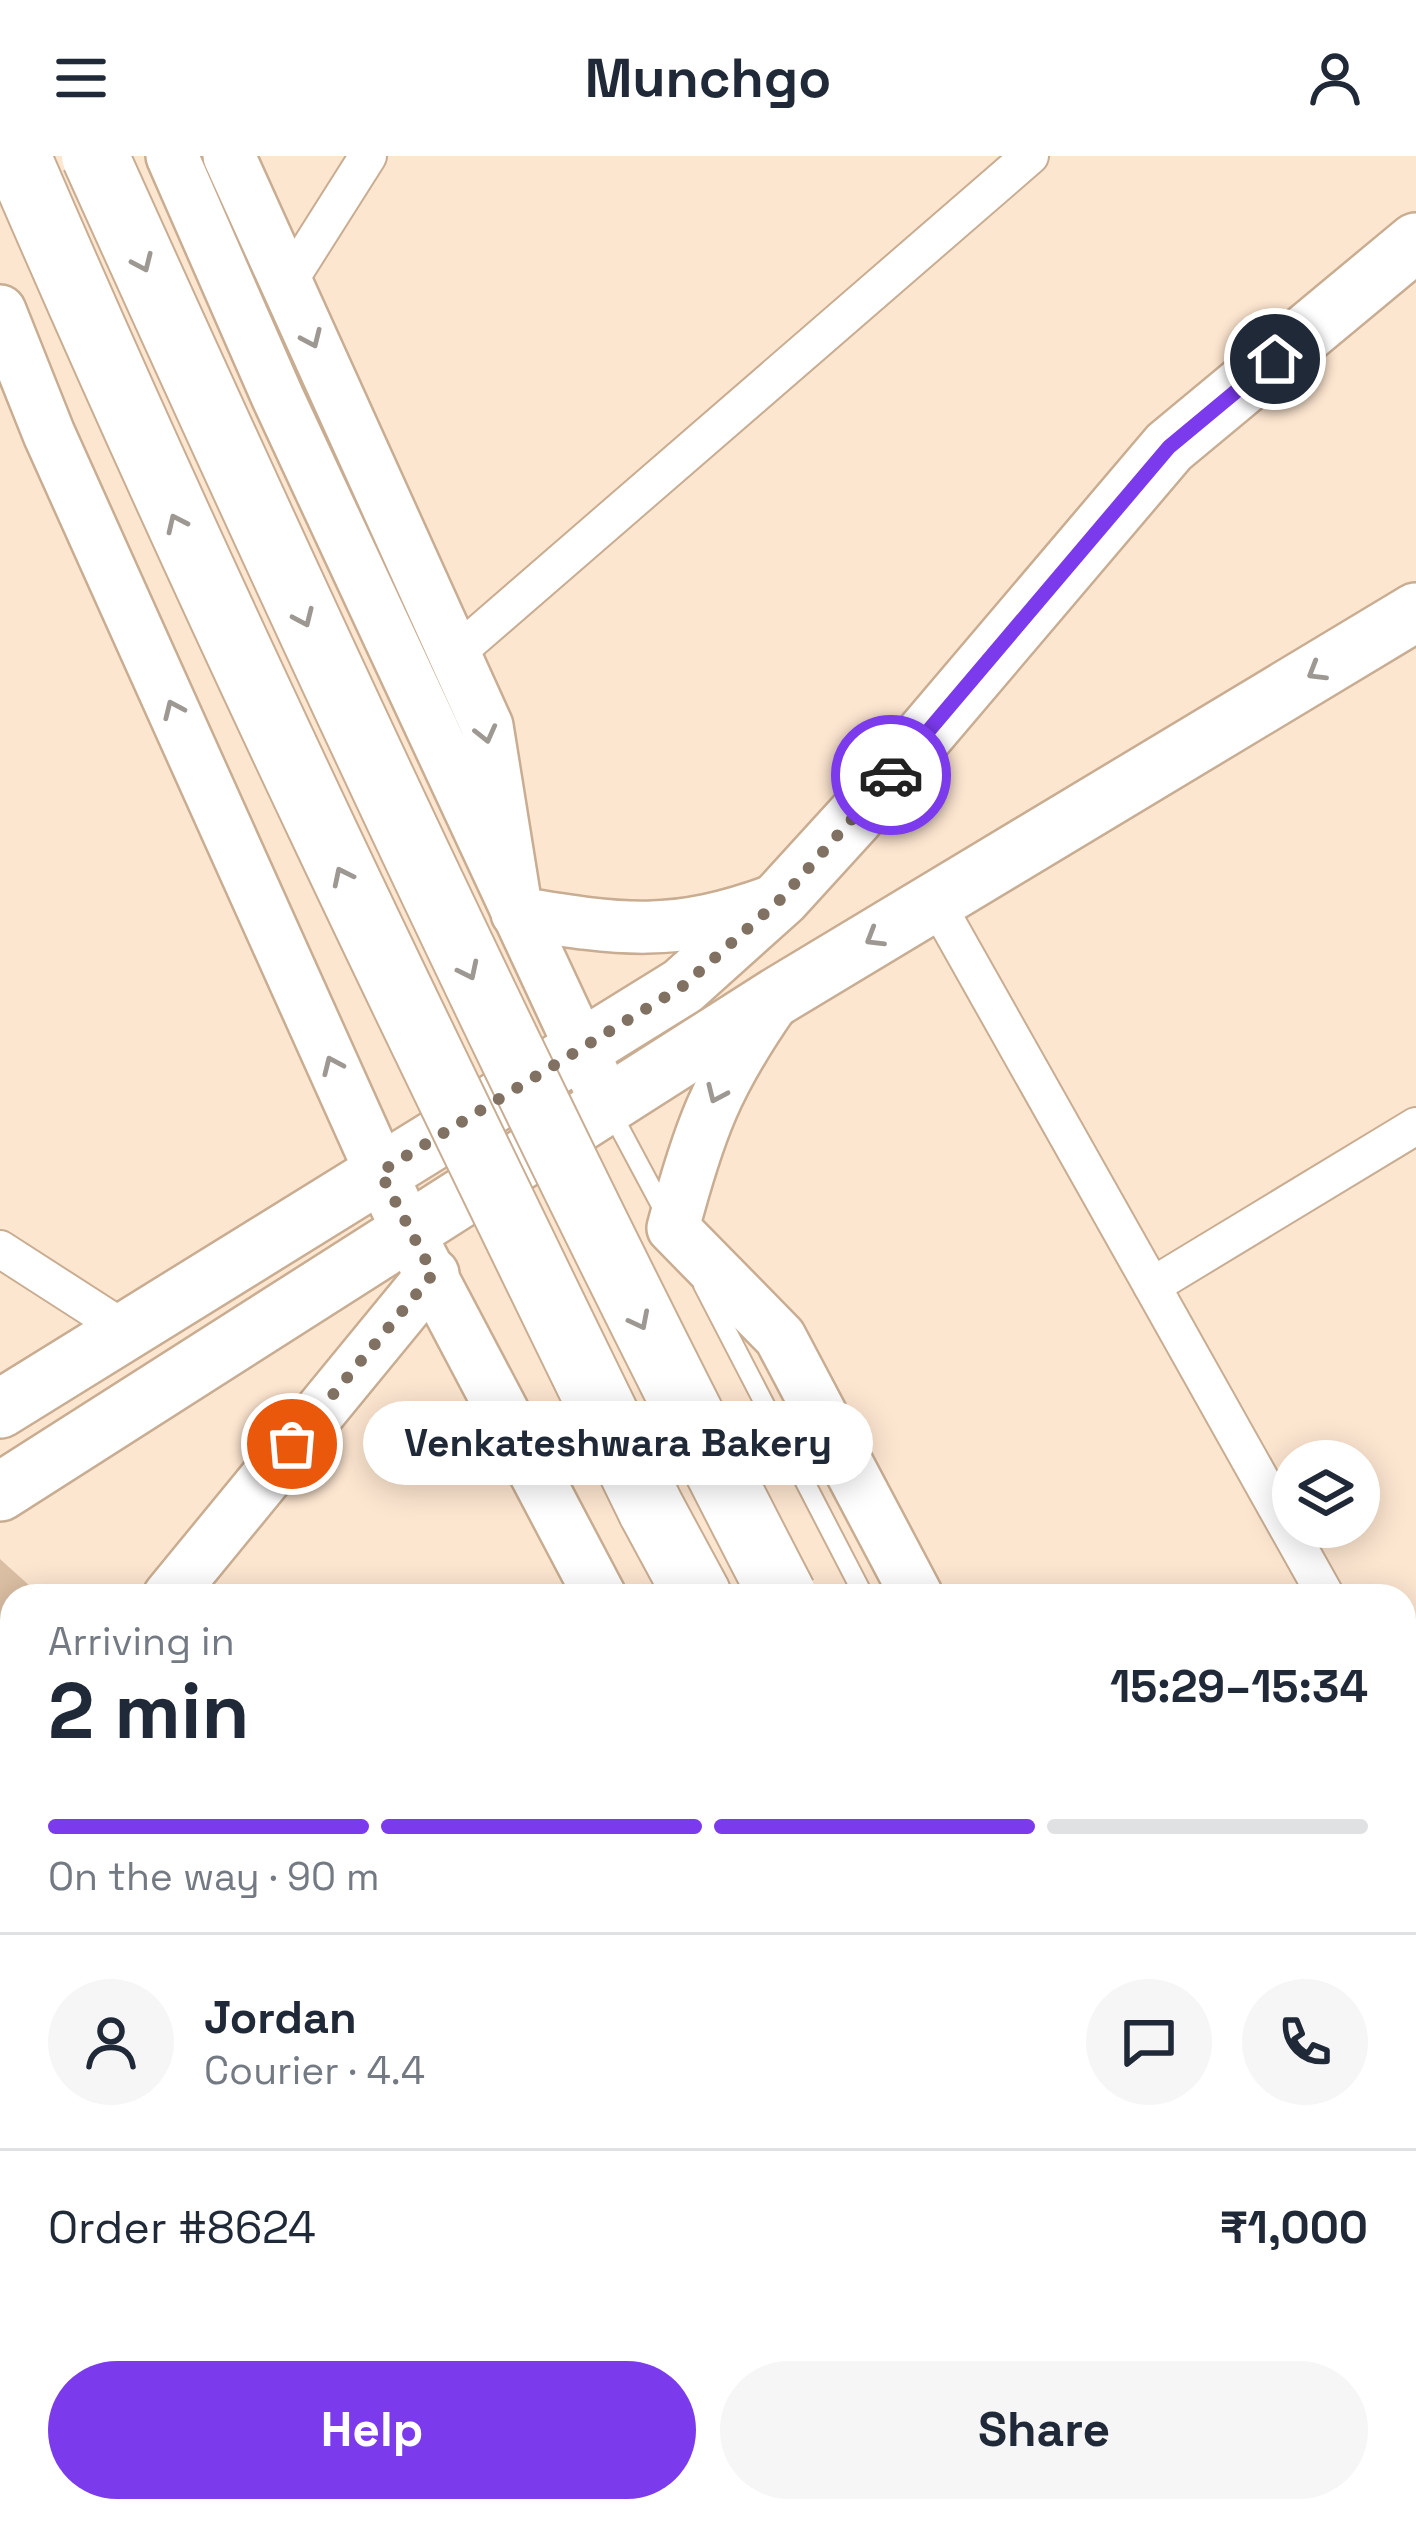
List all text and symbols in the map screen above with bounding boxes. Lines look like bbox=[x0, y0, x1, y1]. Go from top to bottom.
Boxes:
text: Munchgo bbox=[585, 44, 831, 113]
icon: menu bbox=[48, 45, 114, 111]
icon: person bbox=[1302, 45, 1368, 111]
one-way arrow bbox=[128, 250, 152, 272]
pin bbox=[1224, 308, 1326, 410]
icon: home bbox=[1242, 326, 1308, 392]
one-way arrow bbox=[297, 327, 321, 348]
one-way arrow bbox=[167, 514, 190, 535]
one-way arrow bbox=[289, 606, 313, 627]
one-way arrow bbox=[1307, 658, 1329, 680]
one-way arrow bbox=[163, 700, 187, 721]
courier bbox=[831, 715, 951, 835]
one-way arrow bbox=[472, 723, 497, 744]
icon: car bbox=[858, 742, 924, 808]
one-way arrow bbox=[332, 867, 356, 888]
one-way arrow bbox=[865, 924, 887, 946]
one-way arrow bbox=[455, 959, 478, 980]
one-way arrow bbox=[323, 1056, 347, 1077]
one-way arrow bbox=[706, 1082, 730, 1103]
one-way arrow bbox=[626, 1309, 649, 1331]
pin bbox=[241, 1393, 343, 1495]
callout: Venkateshwara Bakery bbox=[364, 1402, 874, 1486]
icon: bag bbox=[259, 1411, 325, 1477]
text: Venkateshwara Bakery bbox=[404, 1418, 832, 1467]
map controls bbox=[1272, 1440, 1380, 1548]
button: layers bbox=[1272, 1440, 1380, 1548]
text: Arriving in bbox=[48, 1617, 235, 1666]
text: 15:29–15:34 bbox=[1110, 1658, 1368, 1715]
text: 2 min bbox=[48, 1661, 250, 1761]
text: On the way · 90 m bbox=[48, 1852, 379, 1901]
button: person bbox=[48, 1979, 174, 2105]
button: chat bbox=[1086, 1979, 1212, 2105]
button: phone bbox=[1242, 1979, 1368, 2105]
text: Jordan bbox=[204, 1989, 357, 2046]
text: Courier · 4.4 bbox=[204, 2046, 425, 2095]
text: Order #8624 bbox=[48, 2199, 316, 2256]
text: ₹1,000 bbox=[1219, 2199, 1368, 2256]
button: Help bbox=[48, 2361, 696, 2499]
button: Share bbox=[720, 2361, 1368, 2499]

